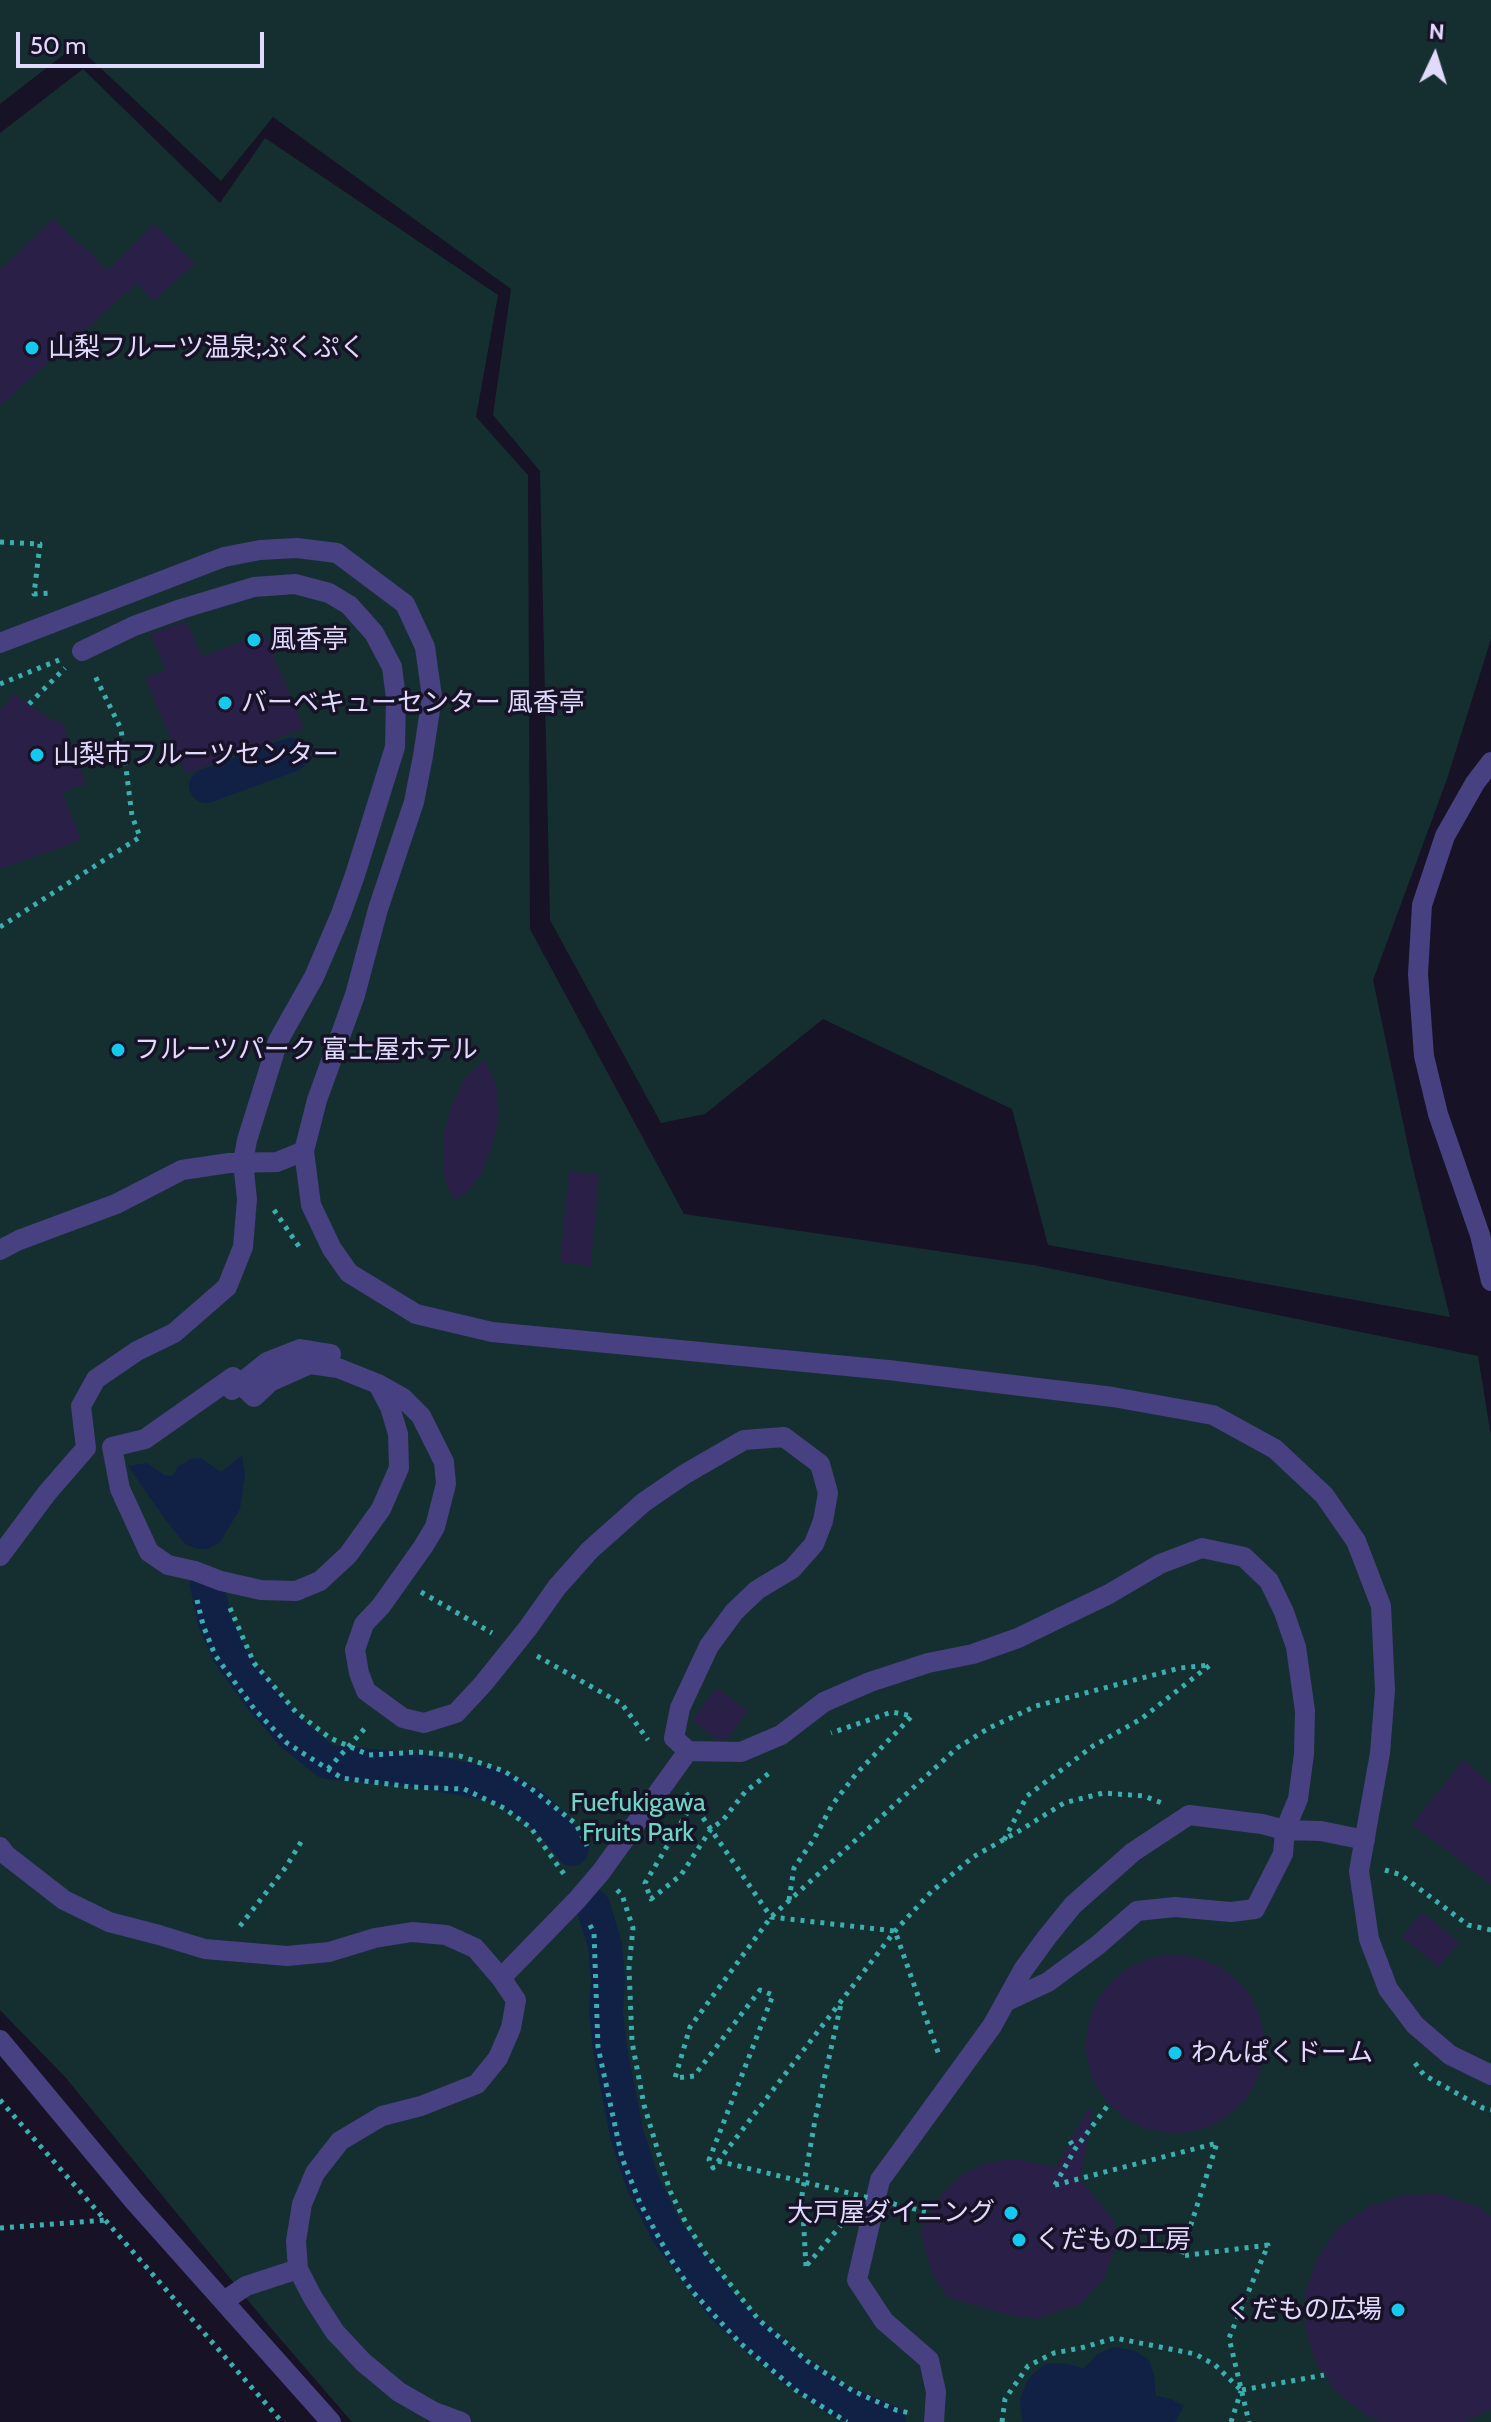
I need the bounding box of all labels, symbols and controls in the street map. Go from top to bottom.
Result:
scale bar [20,16,268,66]
north arrow [1395,16,1475,96]
text: N [1428,18,1445,46]
text: 50 m [30,31,86,60]
place label: 山梨フルーツ温泉;ぷくぷく [48,332,366,364]
marker: 山梨フルーツ温泉;ぷくぷく [23,339,41,357]
place label: 風香亭 [270,624,348,656]
marker: 風香亭 [245,631,263,649]
place label: バーベキューセンター 風香亭 [241,687,585,719]
marker: バーベキューセンター 風香亭 [216,694,234,712]
place label: 山梨市フルーツセンター [53,739,339,771]
marker: 山梨市フルーツセンター [28,746,46,764]
place label: フルーツパーク 富士屋ホテル [134,1034,478,1066]
marker: フルーツパーク 富士屋ホテル [109,1041,127,1059]
park label: Fuefukigawa Fruits Park [570,1787,706,1848]
place label: わんぱくドーム [1191,2037,1373,2069]
marker: わんぱくドーム [1166,2044,1184,2062]
place label: 大戸屋ダイニング [787,2197,995,2229]
marker: 大戸屋ダイニング [1002,2204,1020,2222]
place label: くだもの工房 [1035,2224,1191,2256]
marker: くだもの工房 [1010,2231,1028,2249]
place label: くだもの広場 [1226,2294,1382,2326]
marker: くだもの広場 [1389,2301,1407,2319]

